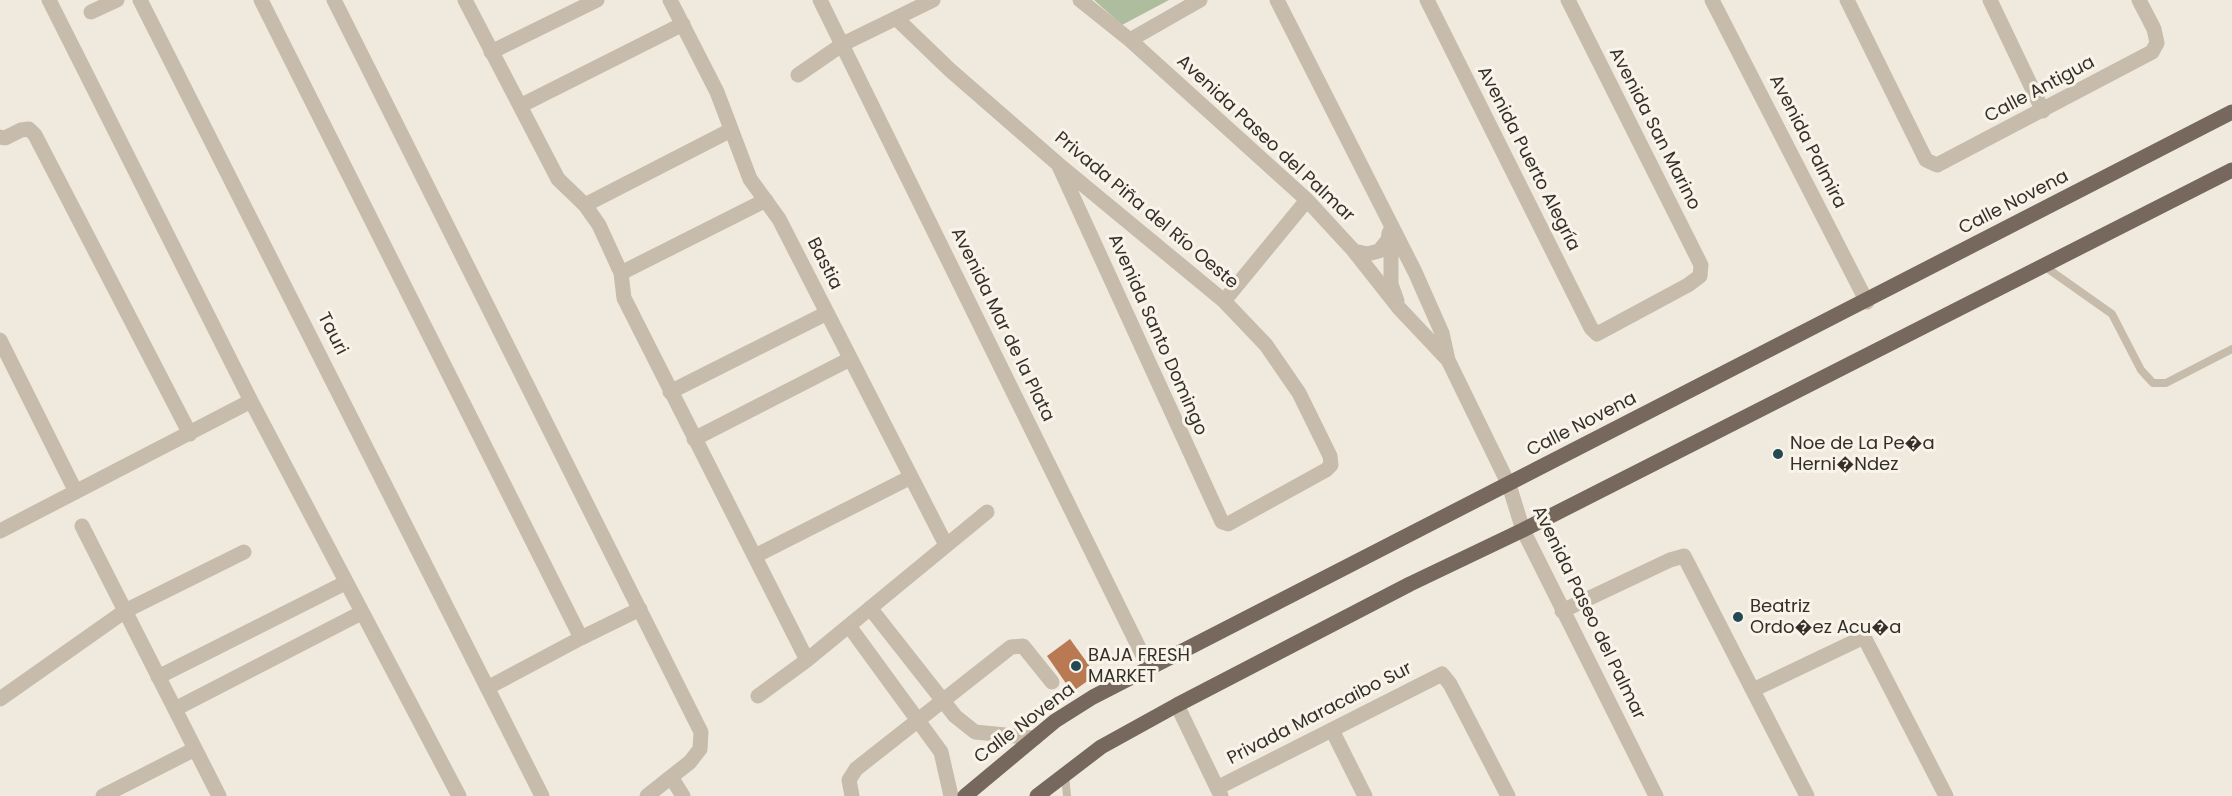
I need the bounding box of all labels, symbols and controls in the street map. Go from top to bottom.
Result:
street label: Avenida San Marino [1604,44,1704,214]
street label: Avenida Paseo del Palmar [1172,51,1358,227]
street label: Calle Antigua [1981,52,2099,128]
street label: Avenida Puerto Alegría [1472,63,1584,255]
street label: Avenida Palmira [1764,71,1850,213]
street label: Privada Piña del Río Oeste [1050,128,1242,294]
street label: Calle Novena [1956,166,2072,240]
street label: Avenida Mar de la Plata [946,225,1058,425]
street label: Avenida Santo Domingo [1103,231,1211,439]
street label: Bastia [802,234,846,294]
street label: Tauri [312,309,352,359]
street label: Calle Novena [1524,388,1640,462]
place label: Noe de La Pe�a Herni�Ndez [1790,433,1935,476]
marker: Noe de La Pe�a Herni�Ndez [1771,447,1785,461]
street label: Avenida Paseo del Palmar [1527,503,1649,723]
place label: Beatriz Ordo�ez Acu�a [1750,596,1901,638]
marker: Beatriz Ordo�ez Acu�a [1731,610,1745,624]
place label: BAJA FRESH MARKET [1088,645,1190,688]
street label: Privada Maracaibo Sur [1224,658,1416,770]
marker: BAJA FRESH MARKET [1069,659,1083,673]
street label: Calle Novena [971,679,1079,769]

